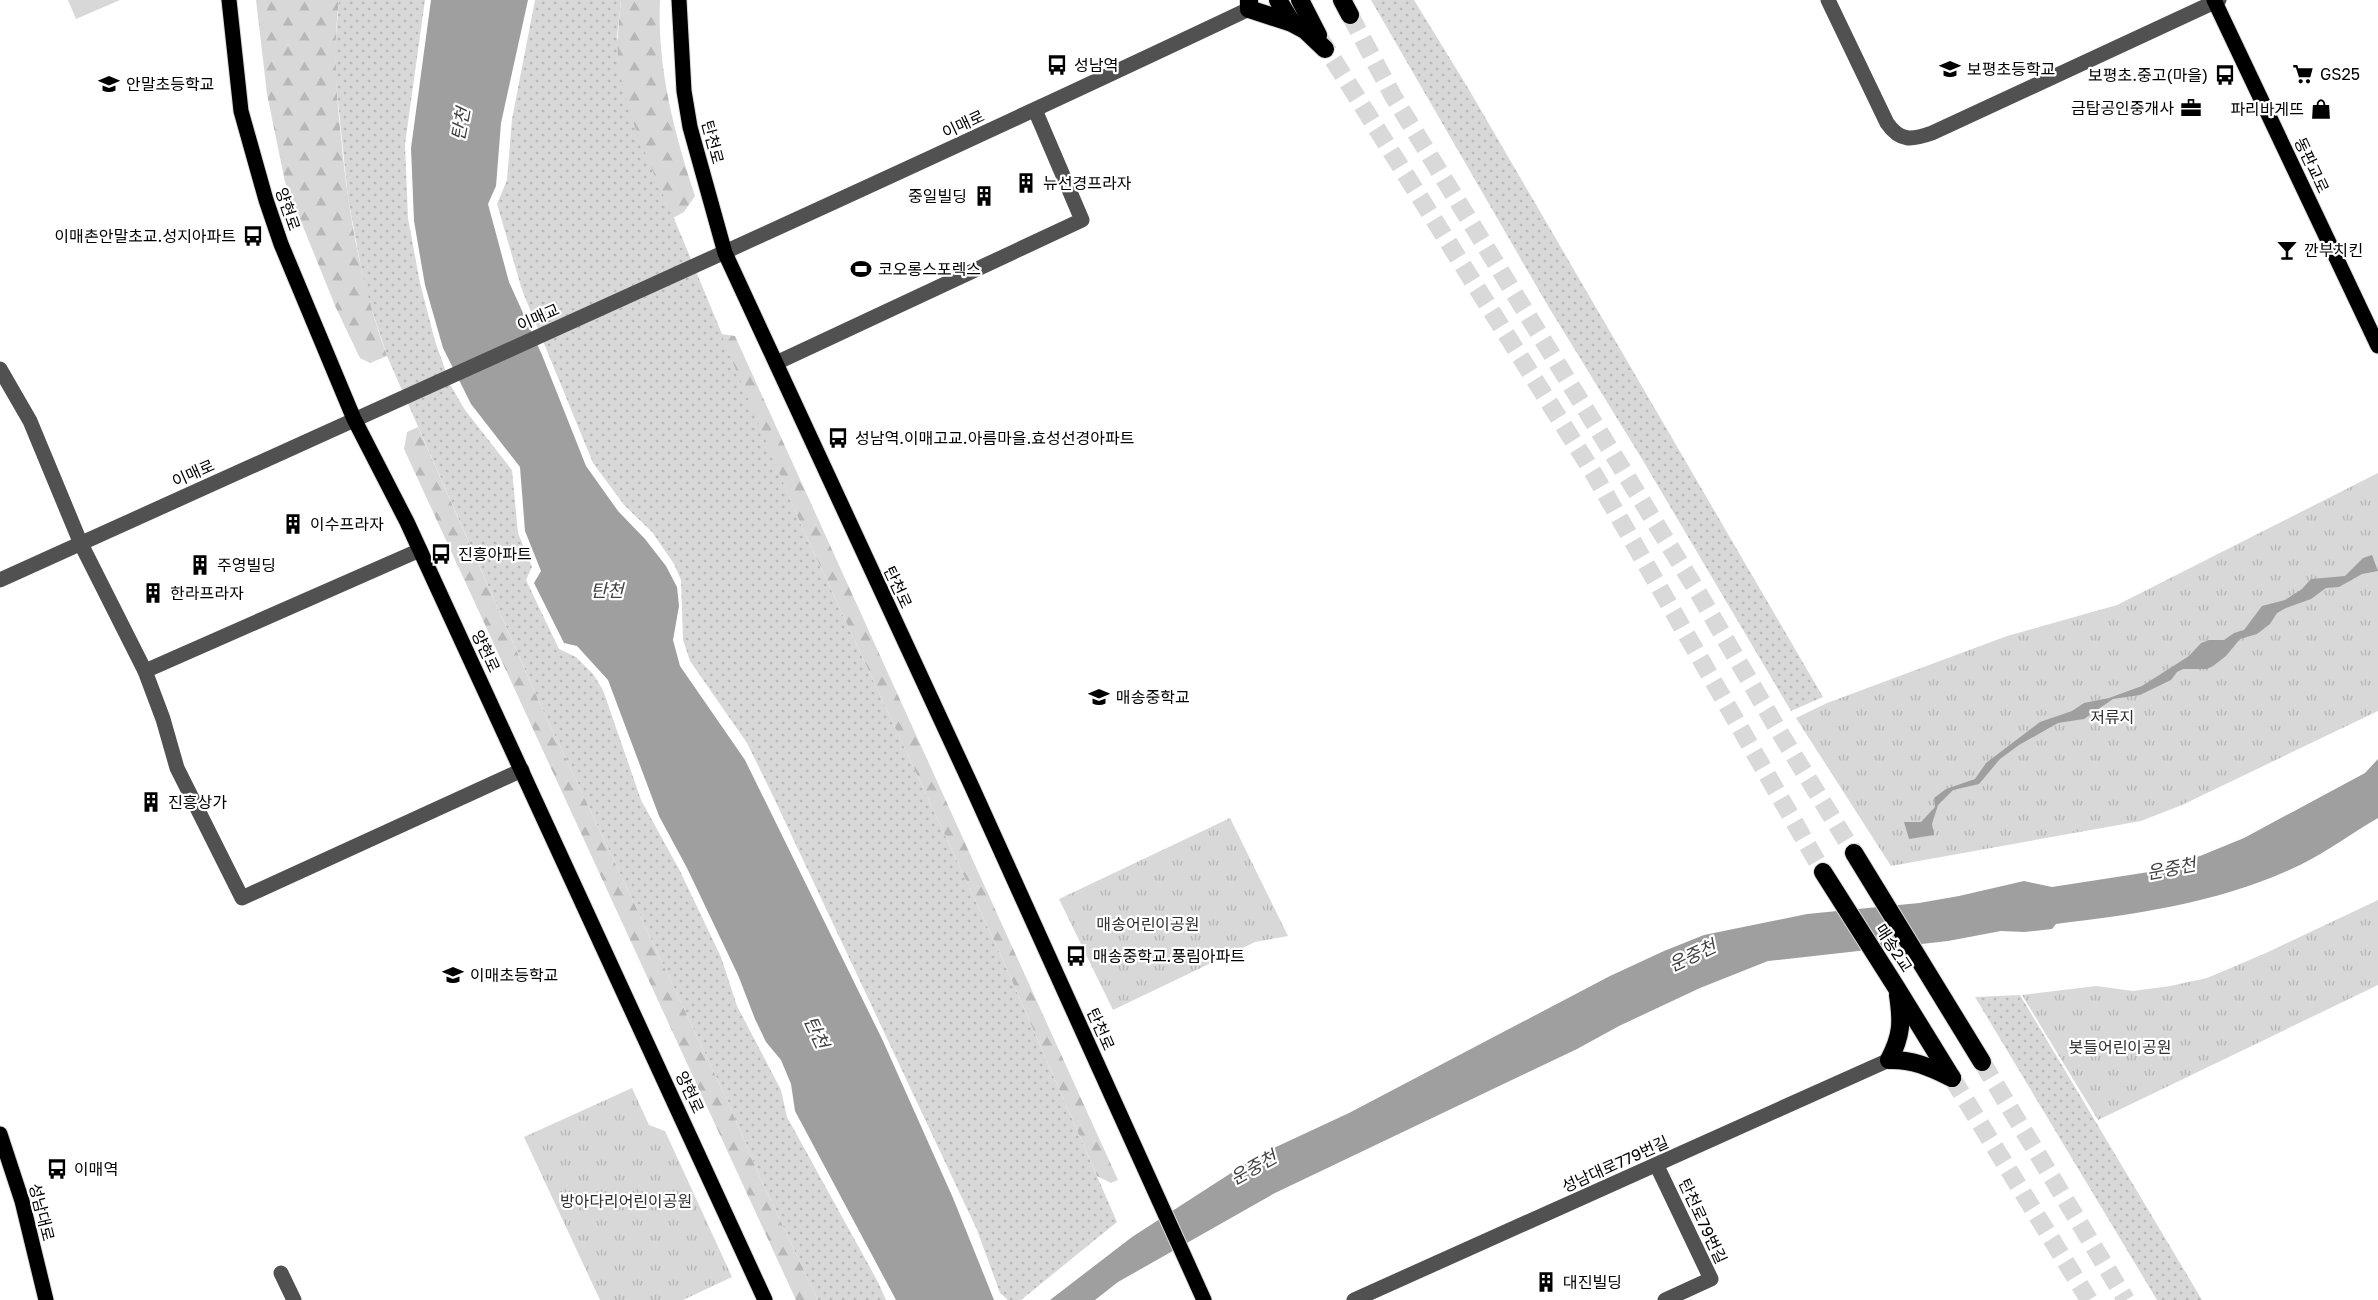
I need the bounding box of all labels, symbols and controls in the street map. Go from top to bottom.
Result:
bus stop icon: 성남역 [1045,53,1069,77]
place label: 성남역 [1074,55,1118,75]
school or university icon: 보평초등학교 [1938,57,1962,81]
place label: 보평초등학교 [1967,59,2055,79]
supermarket icon: GS25 [2291,62,2315,86]
bus stop icon: 보평초.중고(마을) [2213,63,2237,87]
place label: GS25 [2320,64,2360,84]
place label: 보평초.중고(마을) [2088,65,2208,85]
school or university icon: 안말초등학교 [97,72,121,96]
place label: 안말초등학교 [126,74,214,94]
office icon: 금탑공인중개사 [2179,96,2203,120]
shop icon: 파리바게뜨 [2309,97,2333,121]
place label: 금탑공인중개사 [2071,98,2174,118]
place label: 파리바게뜨 [2230,99,2304,119]
water label: 탄천 [446,103,474,142]
street label: 이매로 [939,105,987,142]
street label: 탄천로 [698,118,728,166]
street label: 동판교로 [2290,134,2334,196]
building icon: 뉴선경프라자 [1014,171,1038,195]
place label: 뉴선경프라자 [1043,173,1132,193]
building icon: 중일빌딩 [972,184,996,208]
street label: 양현로 [271,185,305,233]
place label: 중일빌딩 [908,186,967,206]
bus stop icon: 이매촌안말초교.성지아파트 [241,224,265,248]
place label: 이매촌안말초교.성지아파트 [55,226,236,246]
bar icon: 깐부치킨 [2275,238,2299,262]
place label: 깐부치킨 [2304,240,2363,260]
sports icon: 코오롱스포렉스 [849,257,873,281]
place label: 코오롱스포렉스 [878,259,981,279]
street label: 이매교 [514,299,562,335]
bus stop icon: 성남역.이매고교.아름마을.효성선경아파트 [826,426,850,450]
place label: 성남역.이매고교.아름마을.효성선경아파트 [855,428,1134,448]
street label: 이매로 [169,455,217,491]
building icon: 이수프라자 [281,512,305,536]
place label: 이수프라자 [310,514,384,534]
bus stop icon: 진흥아파트 [429,542,453,566]
place label: 진흥아파트 [458,544,532,564]
building icon: 주영빌딩 [188,553,212,577]
place label: 주영빌딩 [217,555,276,575]
street label: 탄천로 [880,563,917,611]
water label: 탄천 [590,579,626,601]
building icon: 한라프라자 [141,581,165,605]
place label: 한라프라자 [170,583,244,603]
street label: 양현로 [468,627,505,675]
school or university icon: 매송중학교 [1087,685,1111,709]
place label: 매송중학교 [1116,687,1190,707]
park label: 저류지 [2090,707,2134,727]
building icon: 진흥상가 [139,790,163,814]
place label: 진흥상가 [168,792,227,812]
water label: 운중천 [2145,852,2200,884]
park label: 매송어린이공원 [1096,914,1200,934]
street label: 매송2교 [1871,920,1917,976]
water label: 운중천 [1665,934,1721,975]
bus stop icon: 매송중학교.풍림아파트 [1064,944,1088,968]
place label: 매송중학교.풍림아파트 [1093,946,1245,966]
school or university icon: 이매초등학교 [441,963,465,987]
place label: 이매초등학교 [470,965,558,985]
street label: 탄천로 [1083,1005,1119,1053]
water label: 탄천 [800,1012,835,1054]
park label: 봇들어린이공원 [2068,1037,2172,1057]
street label: 양현로 [672,1068,709,1116]
street label: 성남대로779번길 [1558,1131,1672,1197]
water label: 운중천 [1226,1144,1282,1189]
bus stop icon: 이매역 [45,1157,69,1181]
place label: 이매역 [74,1159,118,1179]
street label: 탄천로79번길 [1675,1175,1731,1267]
street label: 성남대로 [25,1181,59,1243]
park label: 방아다리어린이공원 [560,1191,692,1211]
building icon: 대진빌딩 [1534,1270,1558,1294]
place label: 대진빌딩 [1563,1272,1622,1292]

